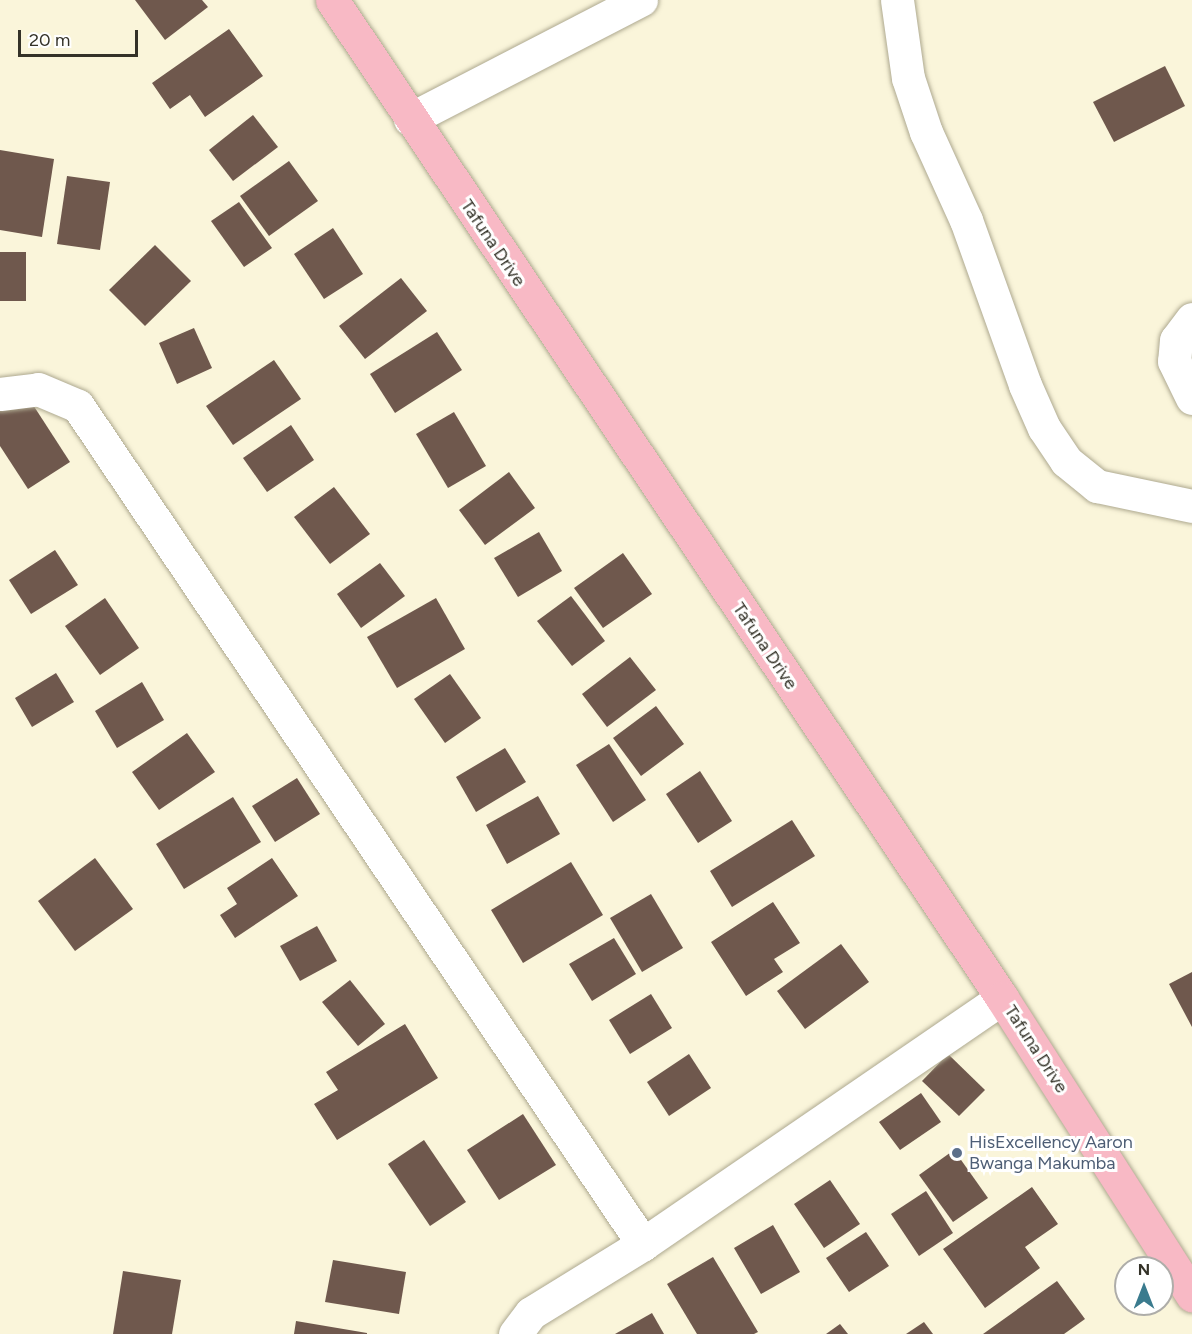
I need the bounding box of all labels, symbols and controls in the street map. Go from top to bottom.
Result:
scale bar [21,18,141,56]
text: 20 m [29,29,70,51]
street label: Tafuna Drive [456,196,530,290]
street label: Tafuna Drive [728,599,802,693]
street label: Tafuna Drive [1000,1001,1072,1097]
place label: HisExcellency Aaron Bwanga Makumba [969,1132,1133,1174]
marker: HisExcellency Aaron Bwanga Makumba [950,1146,964,1160]
north arrow [1114,1256,1174,1316]
text: N [1138,1260,1150,1279]

